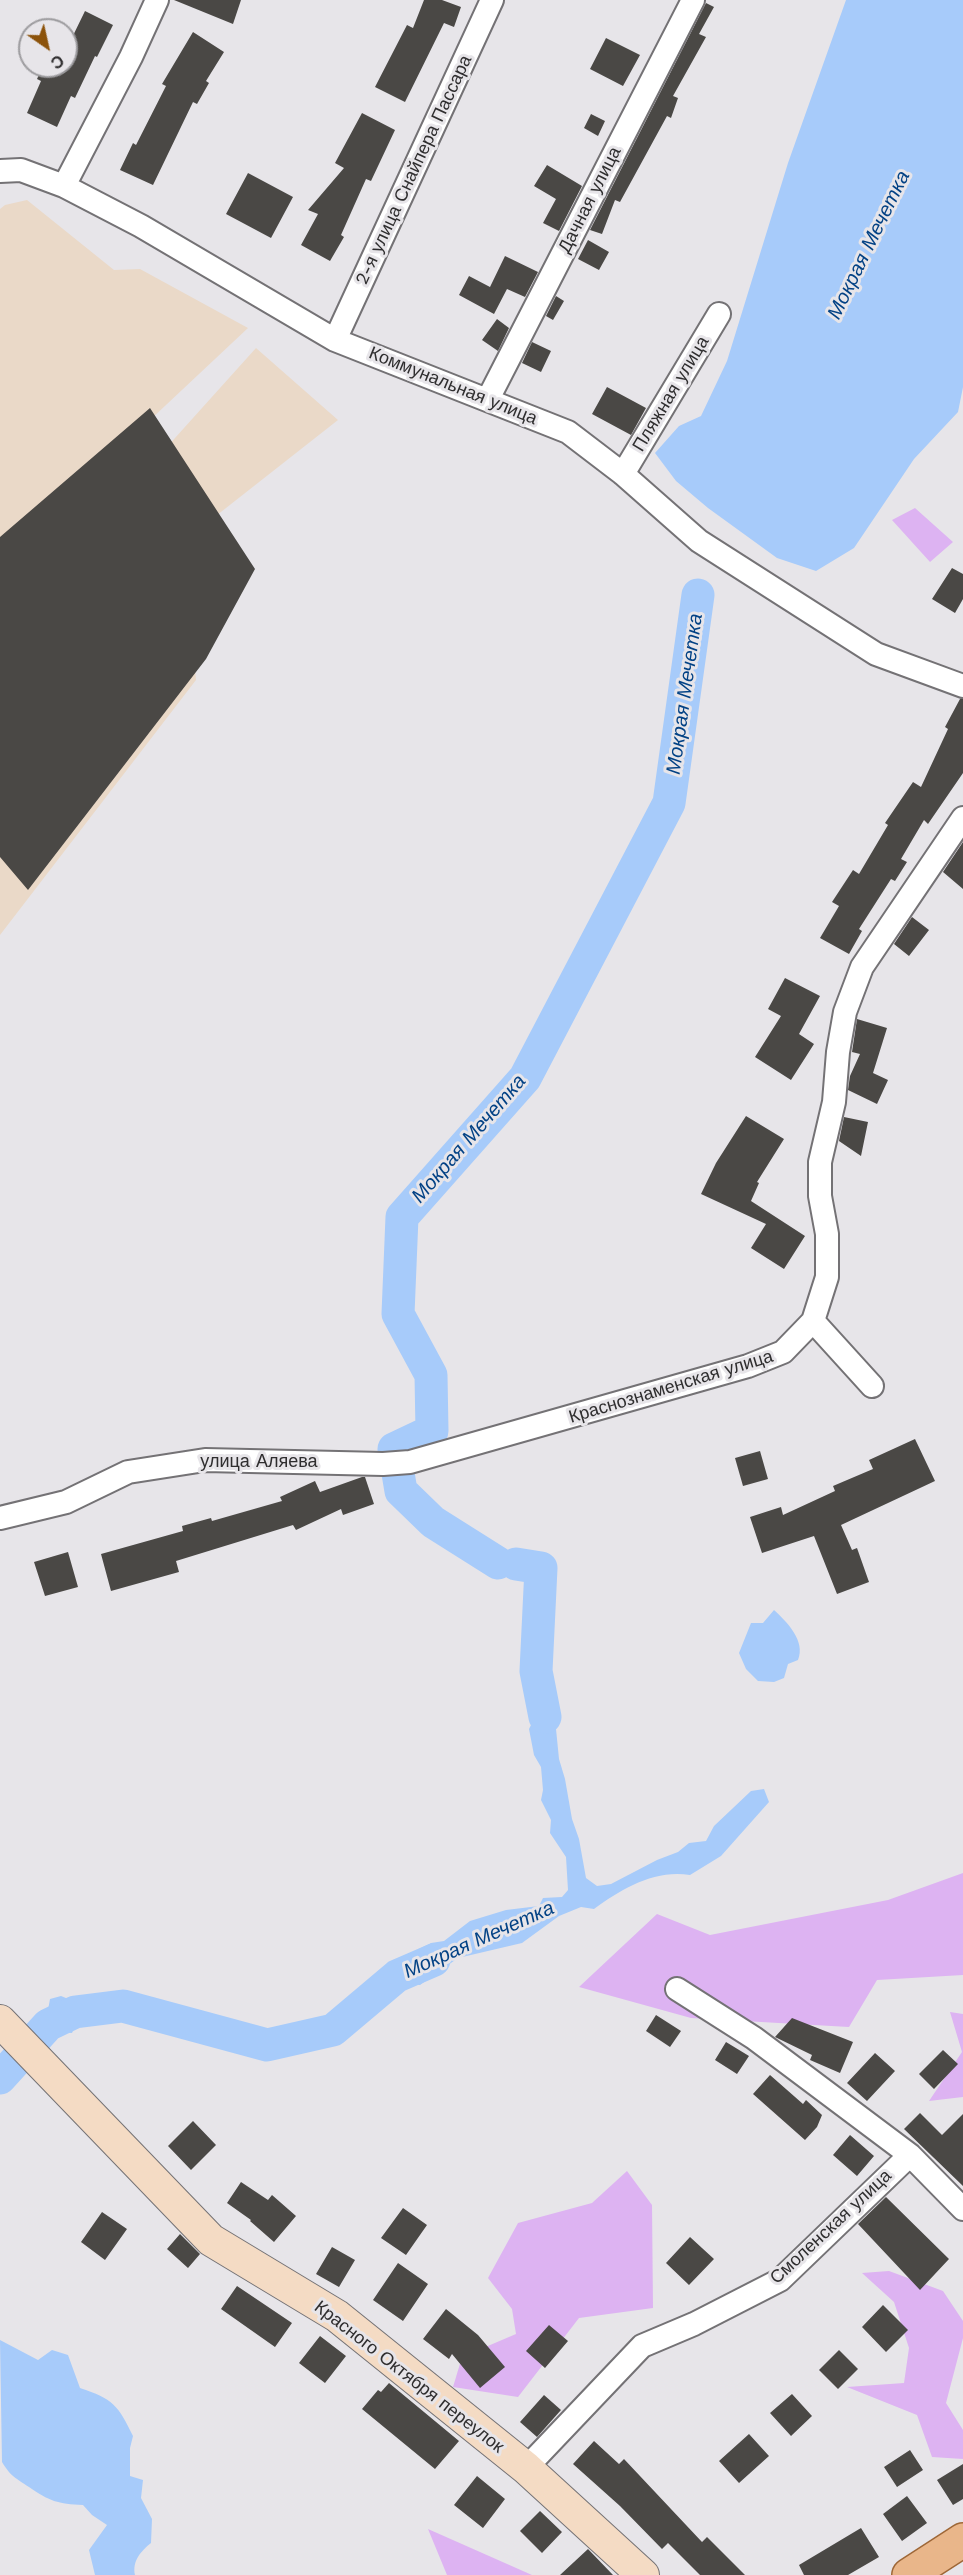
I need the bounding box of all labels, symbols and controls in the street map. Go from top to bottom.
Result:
north arrow [18,18,78,78]
text: С [47,51,67,73]
street label: 2-я улица Снайпера Пассара [351,52,477,288]
street label: Дачная улица [554,143,626,257]
water label: Мокрая Мечетка [823,167,915,323]
street label: Пляжная улица [628,332,714,456]
street label: Коммунальная улица [366,342,540,430]
water label: Мокрая Мечетка [662,612,708,776]
water label: Мокрая Мечетка [407,1070,531,1208]
street label: Краснознаменская улица [566,1346,776,1428]
street label: улица Аляева [200,1451,318,1473]
water label: Мокрая Мечетка [400,1896,558,1984]
street label: Смоленская улица [766,2165,896,2289]
street label: Красного Октября переулок [310,2296,508,2458]

